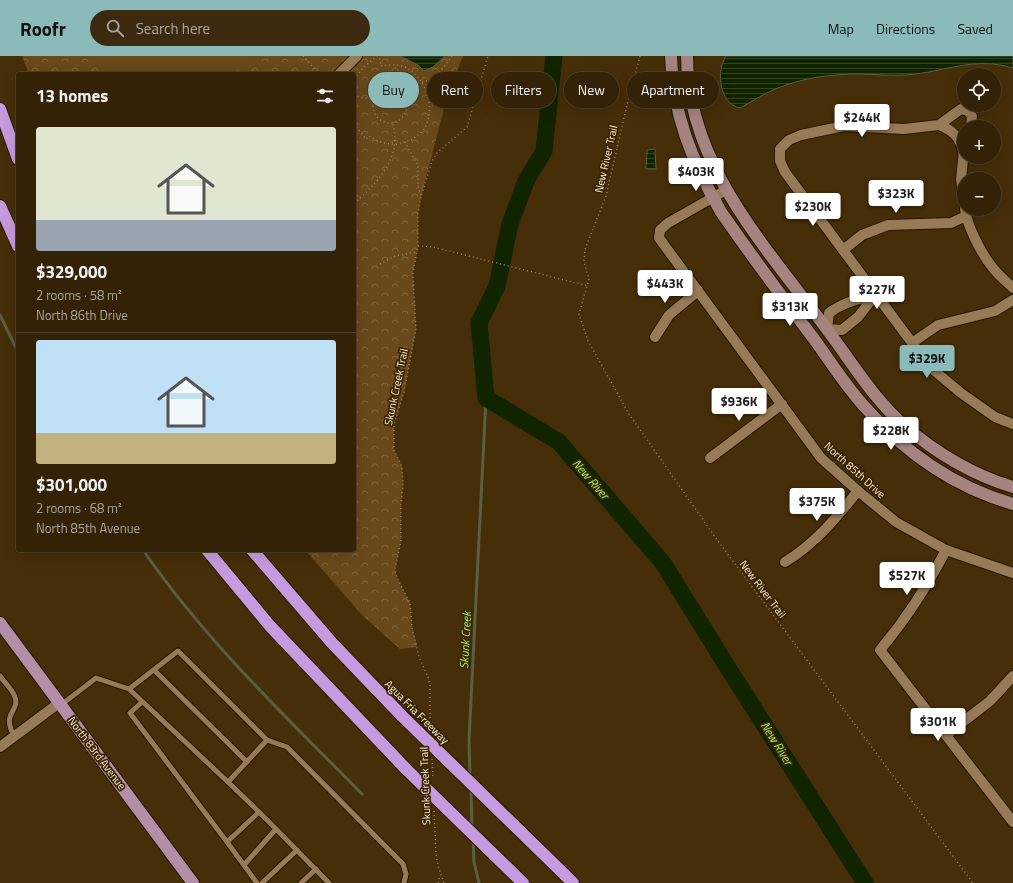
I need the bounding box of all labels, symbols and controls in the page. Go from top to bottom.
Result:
search box [90,10,370,46]
text: Roofr [20,14,66,43]
icon: search [104,17,126,39]
text: Search here [136,17,210,40]
text: Map [828,18,854,39]
text: Directions [876,18,935,39]
text: Saved [957,18,993,39]
map controls [957,68,1001,216]
button: locate [957,68,1001,112]
chip: Buy [368,72,419,108]
chip: Rent [427,72,483,108]
chip: Filters [491,72,556,108]
chip: New [564,72,619,108]
chip: Apartment [627,72,719,108]
text: 13 homes [36,83,108,109]
icon: filters [314,85,336,107]
pin: $244K [834,104,890,138]
text: $244K [844,107,880,127]
button: + [957,120,1001,164]
street label: New River Trail [590,124,622,194]
icon: home [150,153,222,225]
pin: $403K [668,158,724,192]
text: $403K [678,161,714,181]
button: − [957,172,1001,216]
pin: $323K [868,180,924,214]
text: $323K [878,183,914,203]
pin: $230K [785,193,841,227]
text: $230K [795,196,831,216]
text: $329,000 [36,259,107,285]
pin: $443K [637,270,693,304]
text: $443K [647,273,683,293]
pin: $227K [849,276,905,310]
text: $227K [859,279,895,299]
text: 2 rooms · 58 m² [36,285,122,305]
pin: $313K [762,293,818,327]
text: $313K [772,296,808,316]
text: North 86th Drive [36,305,128,325]
pin: $329K [899,345,955,379]
street label: Skunk Creek Trail [380,347,412,427]
text: $329K [909,348,945,368]
icon: home [150,366,222,438]
pin: $936K [711,388,767,422]
text: $936K [721,391,757,411]
pin: $228K [863,417,919,451]
text: $228K [873,420,909,440]
street label: North 85th Drive [821,438,890,502]
water label: New River [568,455,615,505]
text: $301,000 [36,472,107,498]
pin: $375K [789,488,845,522]
text: $375K [799,491,835,511]
text: 2 rooms · 68 m² [36,498,122,518]
text: North 85th Avenue [36,518,140,538]
street label: New River Trail [736,557,790,621]
pin: $527K [879,562,935,596]
text: $527K [889,565,925,585]
water label: Skunk Creek [454,609,476,669]
street label: Agua Fria Freeway [381,676,453,748]
pin: $301K [910,708,966,742]
text: $301K [920,711,956,731]
street label: North 83rd Avenue [64,713,130,793]
water label: New River [756,717,799,770]
street label: Skunk Creek Trail [416,747,434,825]

